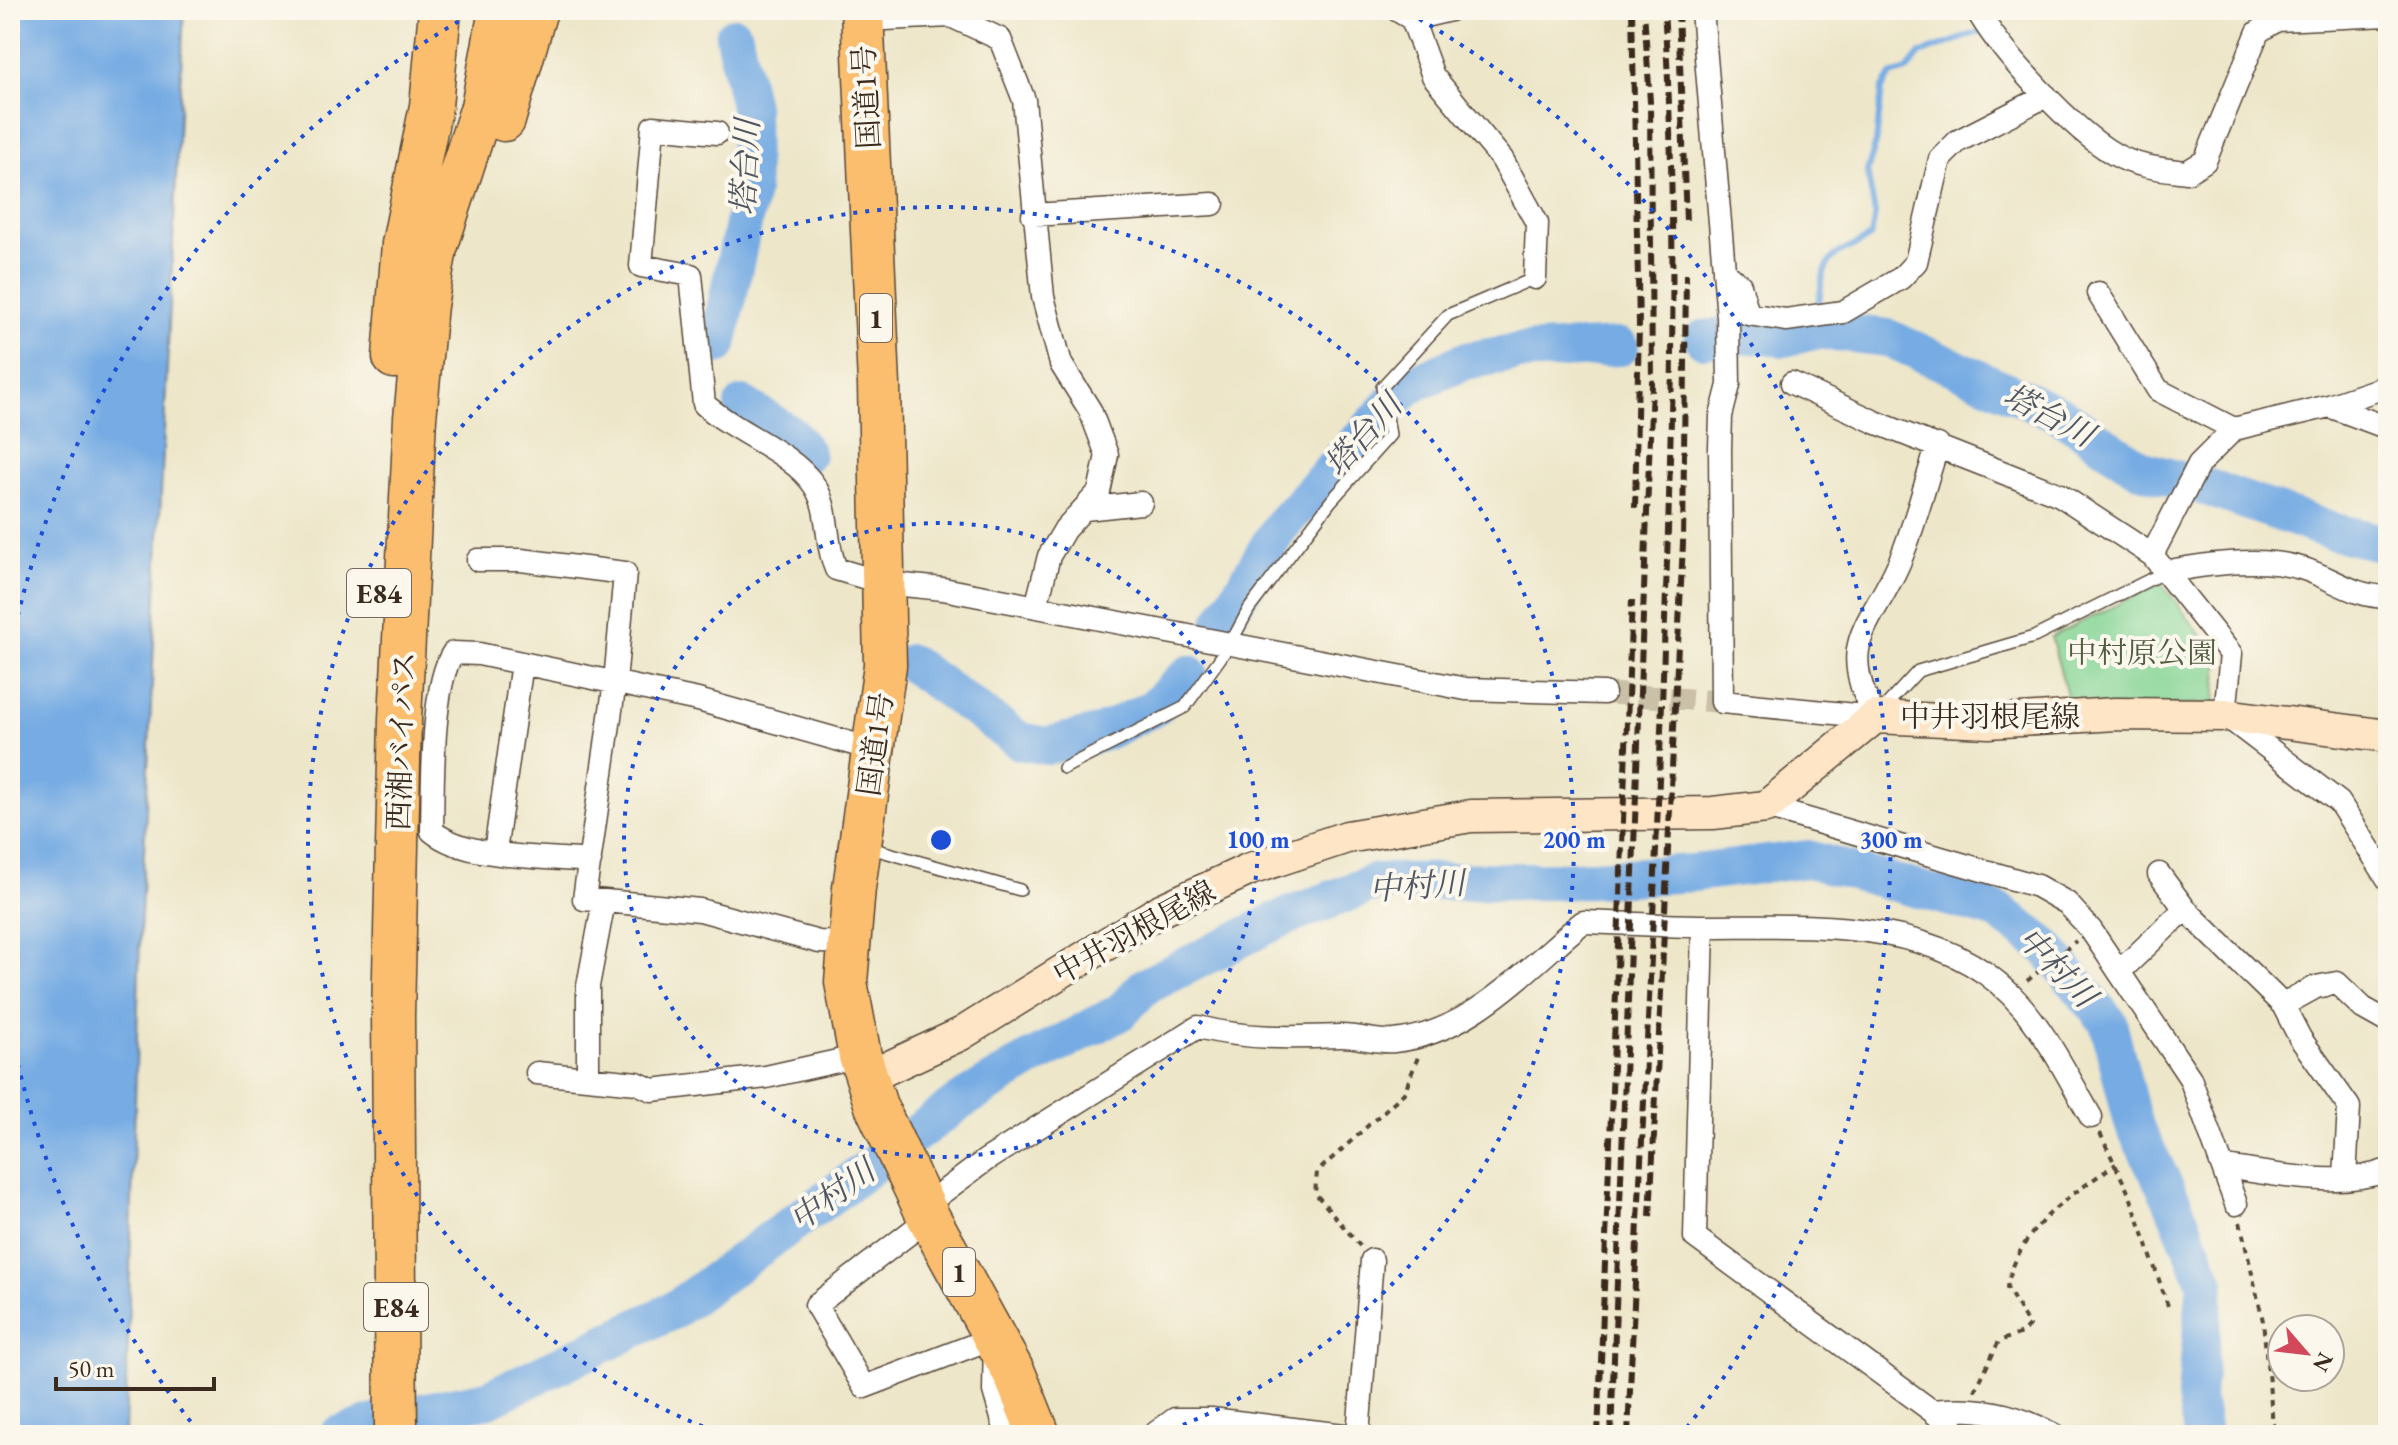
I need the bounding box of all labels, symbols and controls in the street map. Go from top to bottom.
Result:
street label: 国道1号 [844,44,888,150]
water label: 塔台川 [722,115,769,216]
road number: 1 [860,294,892,342]
water label: 塔台川 [1997,374,2104,457]
water label: 塔台川 [1315,383,1413,485]
road number: E84 [347,569,411,617]
park label: 中村原公園 [2067,633,2217,672]
street label: 西湘バイパス [378,651,424,831]
street label: 国道1号 [848,690,902,798]
street label: 中井羽根尾線 [1900,697,2080,736]
text: 100 m [1226,824,1290,855]
text: 200 m [1542,824,1606,855]
text: 300 m [1859,824,1923,855]
centre of rings [927,826,955,854]
water label: 中村川 [1368,861,1469,910]
street label: 中井羽根尾線 [1046,871,1222,993]
water label: 中村川 [2009,918,2108,1018]
water label: 中村川 [781,1148,886,1240]
road number: 1 [943,1248,975,1296]
road number: E84 [364,1283,428,1331]
north arrow [2266,1313,2346,1393]
scale bar [56,1341,214,1391]
text: N [2306,1347,2340,1377]
text: 50 m [68,1353,115,1384]

